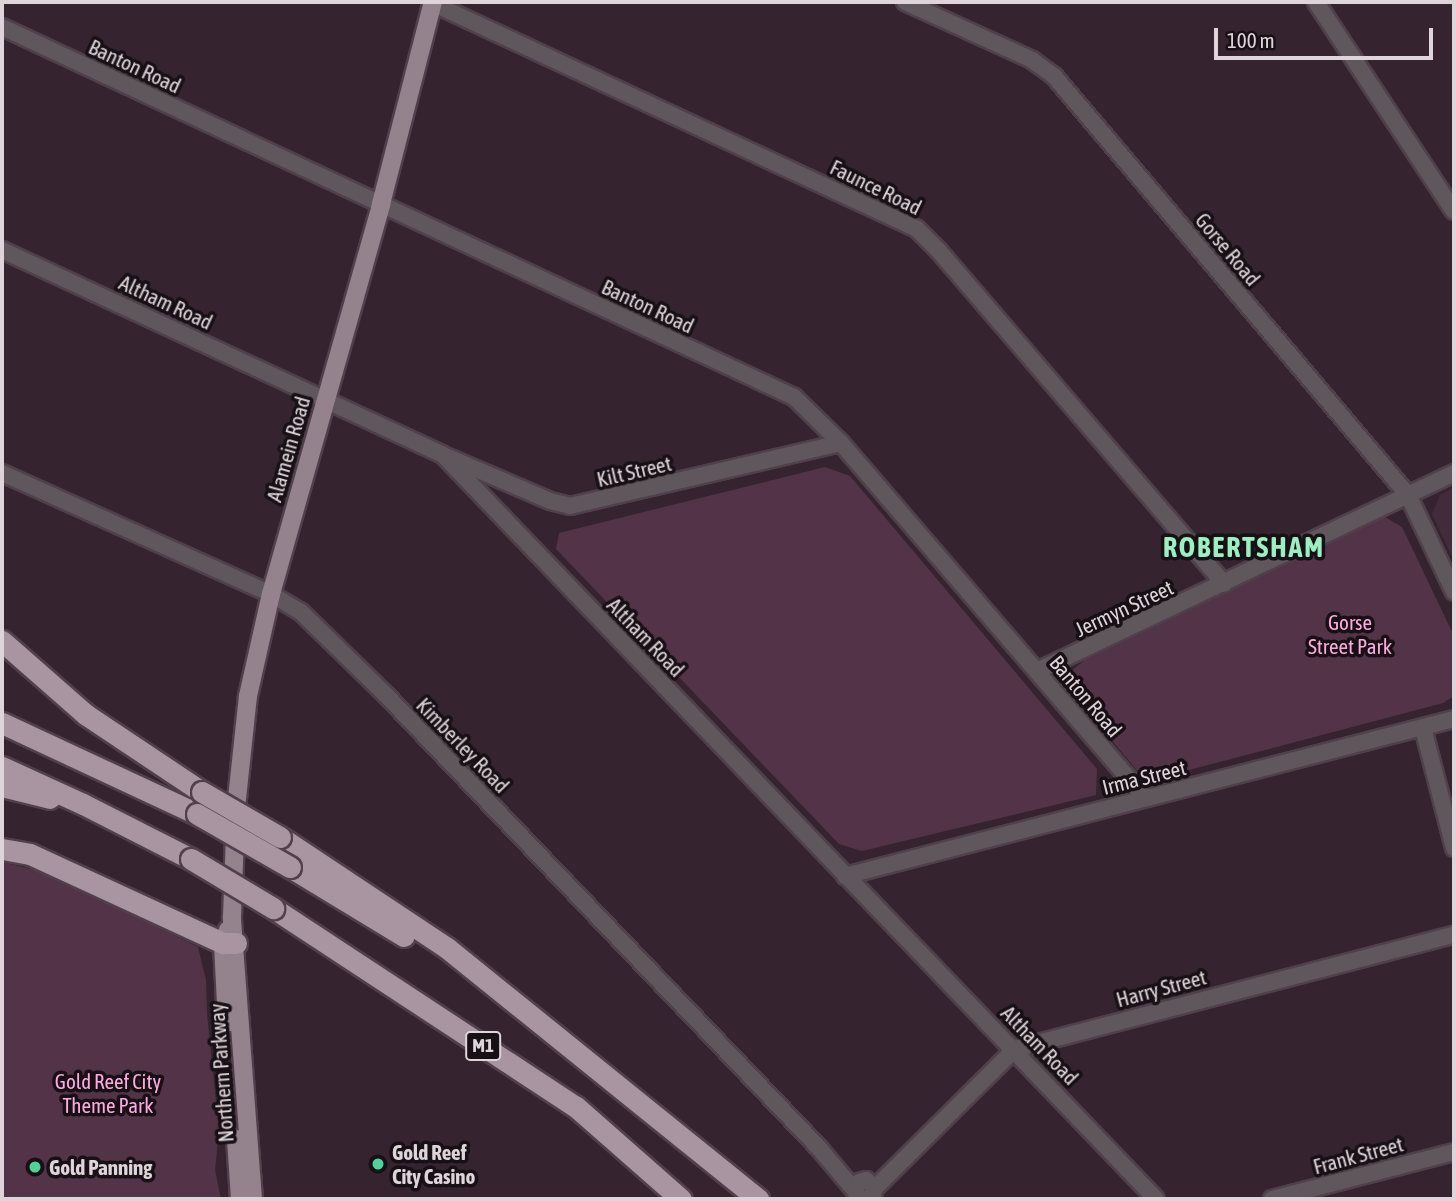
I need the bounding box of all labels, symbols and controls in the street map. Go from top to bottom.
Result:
scale bar [1218,14,1437,58]
text: 100 m [1227,28,1275,52]
street label: Banton Road [85,34,185,98]
street label: Faunce Road [826,154,926,220]
street label: Gorse Road [1190,208,1266,290]
street label: Altham Road [115,269,217,335]
street label: Banton Road [598,274,698,338]
street label: Alamein Road [261,393,315,505]
street label: Kilt Street [594,450,674,492]
district label: ROBERTSHAM [1164,530,1324,564]
street label: Jermyn Street [1071,574,1177,642]
street label: Altham Road [602,592,690,682]
park label: Gorse Street Park [1308,609,1392,659]
street label: Banton Road [1045,650,1127,742]
street label: Kimberley Road [411,692,515,798]
street label: Irma Street [1100,754,1188,800]
street label: Harry Street [1113,964,1209,1012]
street label: Altham Road [996,1000,1084,1090]
street label: Northern Parkway [204,1003,238,1143]
road number: M1 [464,1030,502,1062]
park label: Gold Reef City Theme Park [55,1068,161,1118]
street label: Frank Street [1310,1131,1406,1179]
place label: Gold Reef City Casino [392,1139,475,1189]
place label: Gold Panning [49,1154,152,1180]
marker: Gold Reef City Casino [370,1156,386,1172]
marker: Gold Panning [27,1159,43,1175]

